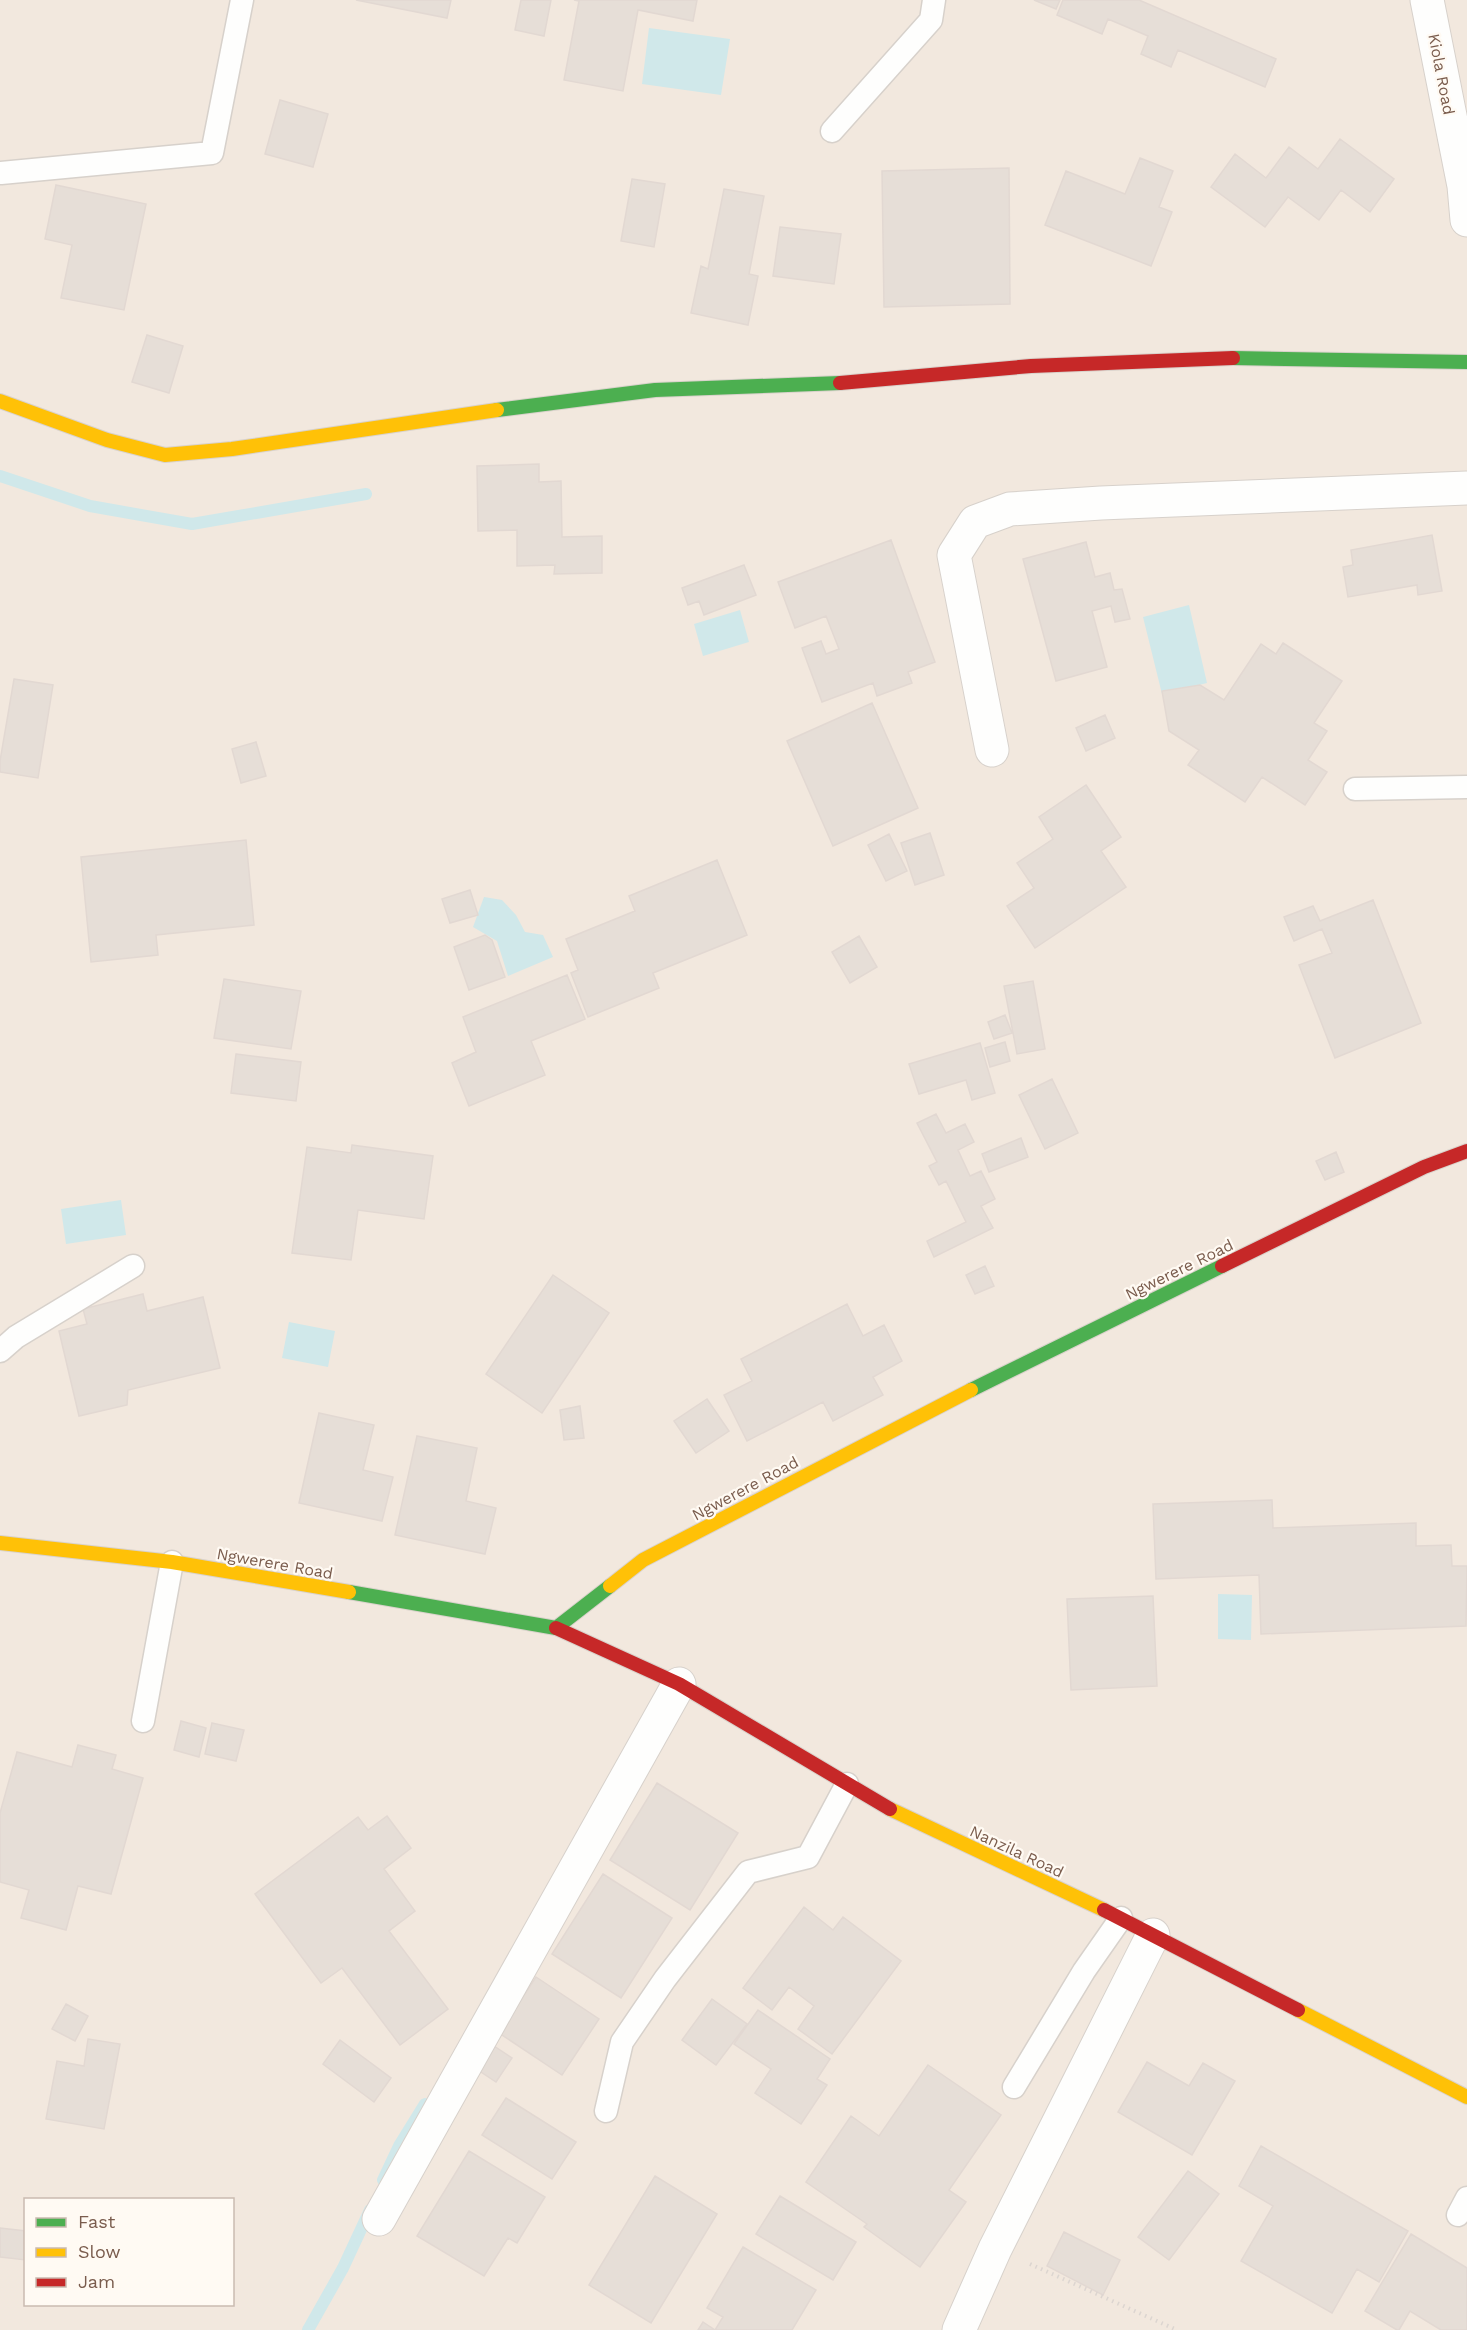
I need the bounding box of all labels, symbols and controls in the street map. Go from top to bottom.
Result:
street label: Kiola Road [1424,32,1459,116]
street label: Ngwerere Road [1122,1235,1236,1304]
street label: Ngwerere Road [689,1452,802,1524]
street label: Ngwerere Road [215,1544,335,1583]
street label: Nanzila Road [967,1821,1067,1882]
legend [24,2198,234,2306]
text: Fast [78,2211,116,2232]
text: Slow [78,2241,121,2262]
text: Jam [78,2271,115,2292]

